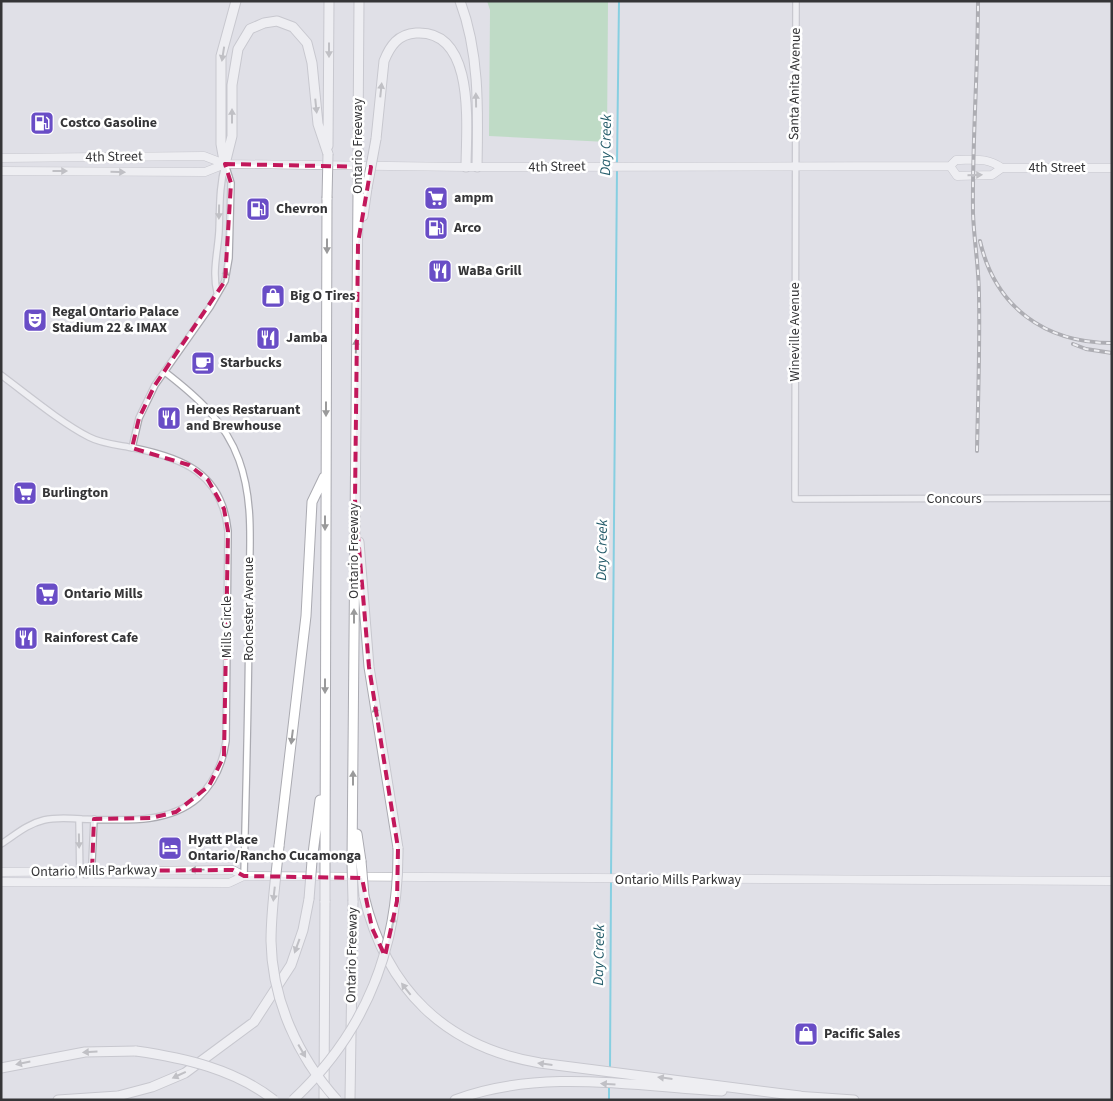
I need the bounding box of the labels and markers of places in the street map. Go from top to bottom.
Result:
fuel station icon: Costco Gasoline [29,110,55,136]
place label: Costco Gasoline [60,113,157,133]
supermarket icon: ampm [423,185,449,211]
place label: ampm [454,188,493,208]
fuel station icon: Chevron [245,196,271,222]
place label: Chevron [276,199,328,219]
fuel station icon: Arco [423,215,449,241]
place label: Arco [453,218,482,238]
restaurant icon: WaBa Grill [427,258,453,284]
place label: WaBa Grill [458,261,522,281]
shop icon: Big O Tires [260,283,286,309]
place label: Big O Tires [290,286,356,306]
place label: Regal Ontario Palace Stadium 22 & IMAX [52,302,179,338]
theatre icon: Regal Ontario Palace Stadium 22 & IMAX [22,307,48,333]
restaurant icon: Jamba [255,325,281,351]
place label: Jamba [286,328,328,348]
cafe icon: Starbucks [190,350,216,376]
place label: Starbucks [220,353,282,373]
place label: Heroes Restaruant and Brewhouse [186,400,301,436]
restaurant icon: Heroes Restaruant and Brewhouse [156,405,182,431]
supermarket icon: Burlington [12,480,38,506]
place label: Burlington [42,483,108,503]
supermarket icon: Ontario Mills [34,581,60,607]
place label: Ontario Mills [64,584,143,604]
restaurant icon: Rainforest Cafe [13,625,39,651]
place label: Rainforest Cafe [44,628,138,648]
place label: Hyatt Place Ontario/Rancho Cucamonga [188,830,361,866]
hotel icon: Hyatt Place Ontario/Rancho Cucamonga [157,835,183,861]
shop icon: Pacific Sales [793,1021,819,1047]
place label: Pacific Sales [824,1024,900,1044]

